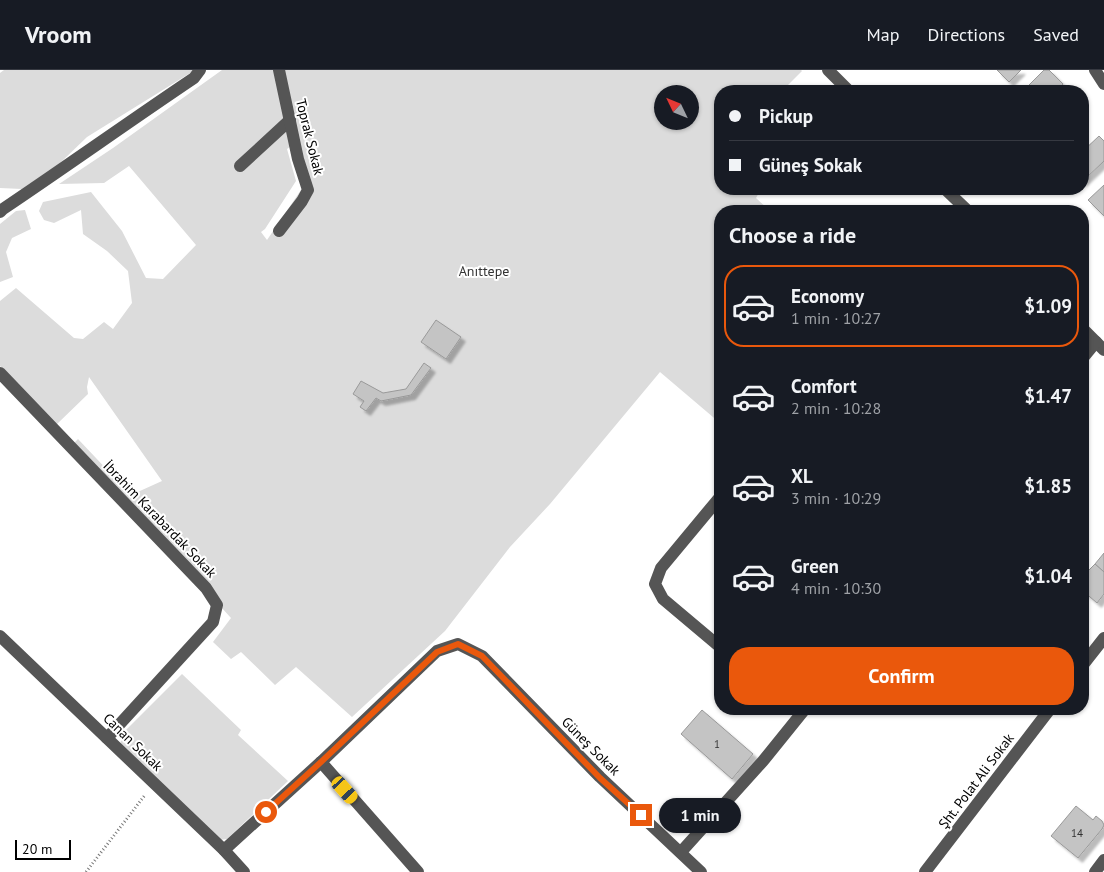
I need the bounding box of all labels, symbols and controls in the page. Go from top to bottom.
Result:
text: Vroom [25,19,92,50]
text: Map [867,23,899,46]
text: Directions [927,23,1005,46]
text: Saved [1033,23,1079,46]
north arrow [654,85,699,130]
map controls [654,85,699,130]
street label: Toprak Sokak [292,97,328,177]
text: Pickup [759,104,813,128]
text: Güneş Sokak [759,153,862,177]
text: Choose a ride [729,221,856,249]
park label: Anıttepe [459,262,509,280]
icon: car [731,284,776,329]
text: Economy [791,284,864,308]
text: $1.09 [1024,294,1072,318]
text: 1 min · 10:27 [791,308,881,328]
icon: car [731,374,776,419]
text: Comfort [791,374,857,398]
text: $1.47 [1024,384,1072,408]
text: 2 min · 10:28 [791,398,881,418]
street label: İbrahim Karabardak Sokak [99,457,221,581]
icon: car [731,464,776,509]
text: XL [791,464,813,488]
text: $1.85 [1024,474,1072,498]
text: 3 min · 10:29 [791,488,881,508]
icon: car [731,554,776,599]
text: Green [791,554,839,578]
text: $1.04 [1024,564,1072,588]
text: 4 min · 10:30 [791,578,881,598]
button: Confirm [729,647,1074,705]
street label: Canan Sokak [99,709,167,775]
street label: Güneş Sokak [558,713,624,779]
street label: Şht. Polat Ali Sokak [934,730,1018,832]
house number: 1 [714,737,720,751]
car [329,774,360,806]
callout: 1 min [658,798,741,832]
route start [255,801,277,823]
route end [630,804,652,826]
text: 1 min [680,805,720,825]
house number: 14 [1071,826,1083,840]
scale bar [15,837,71,860]
text: 20 m [22,840,52,858]

